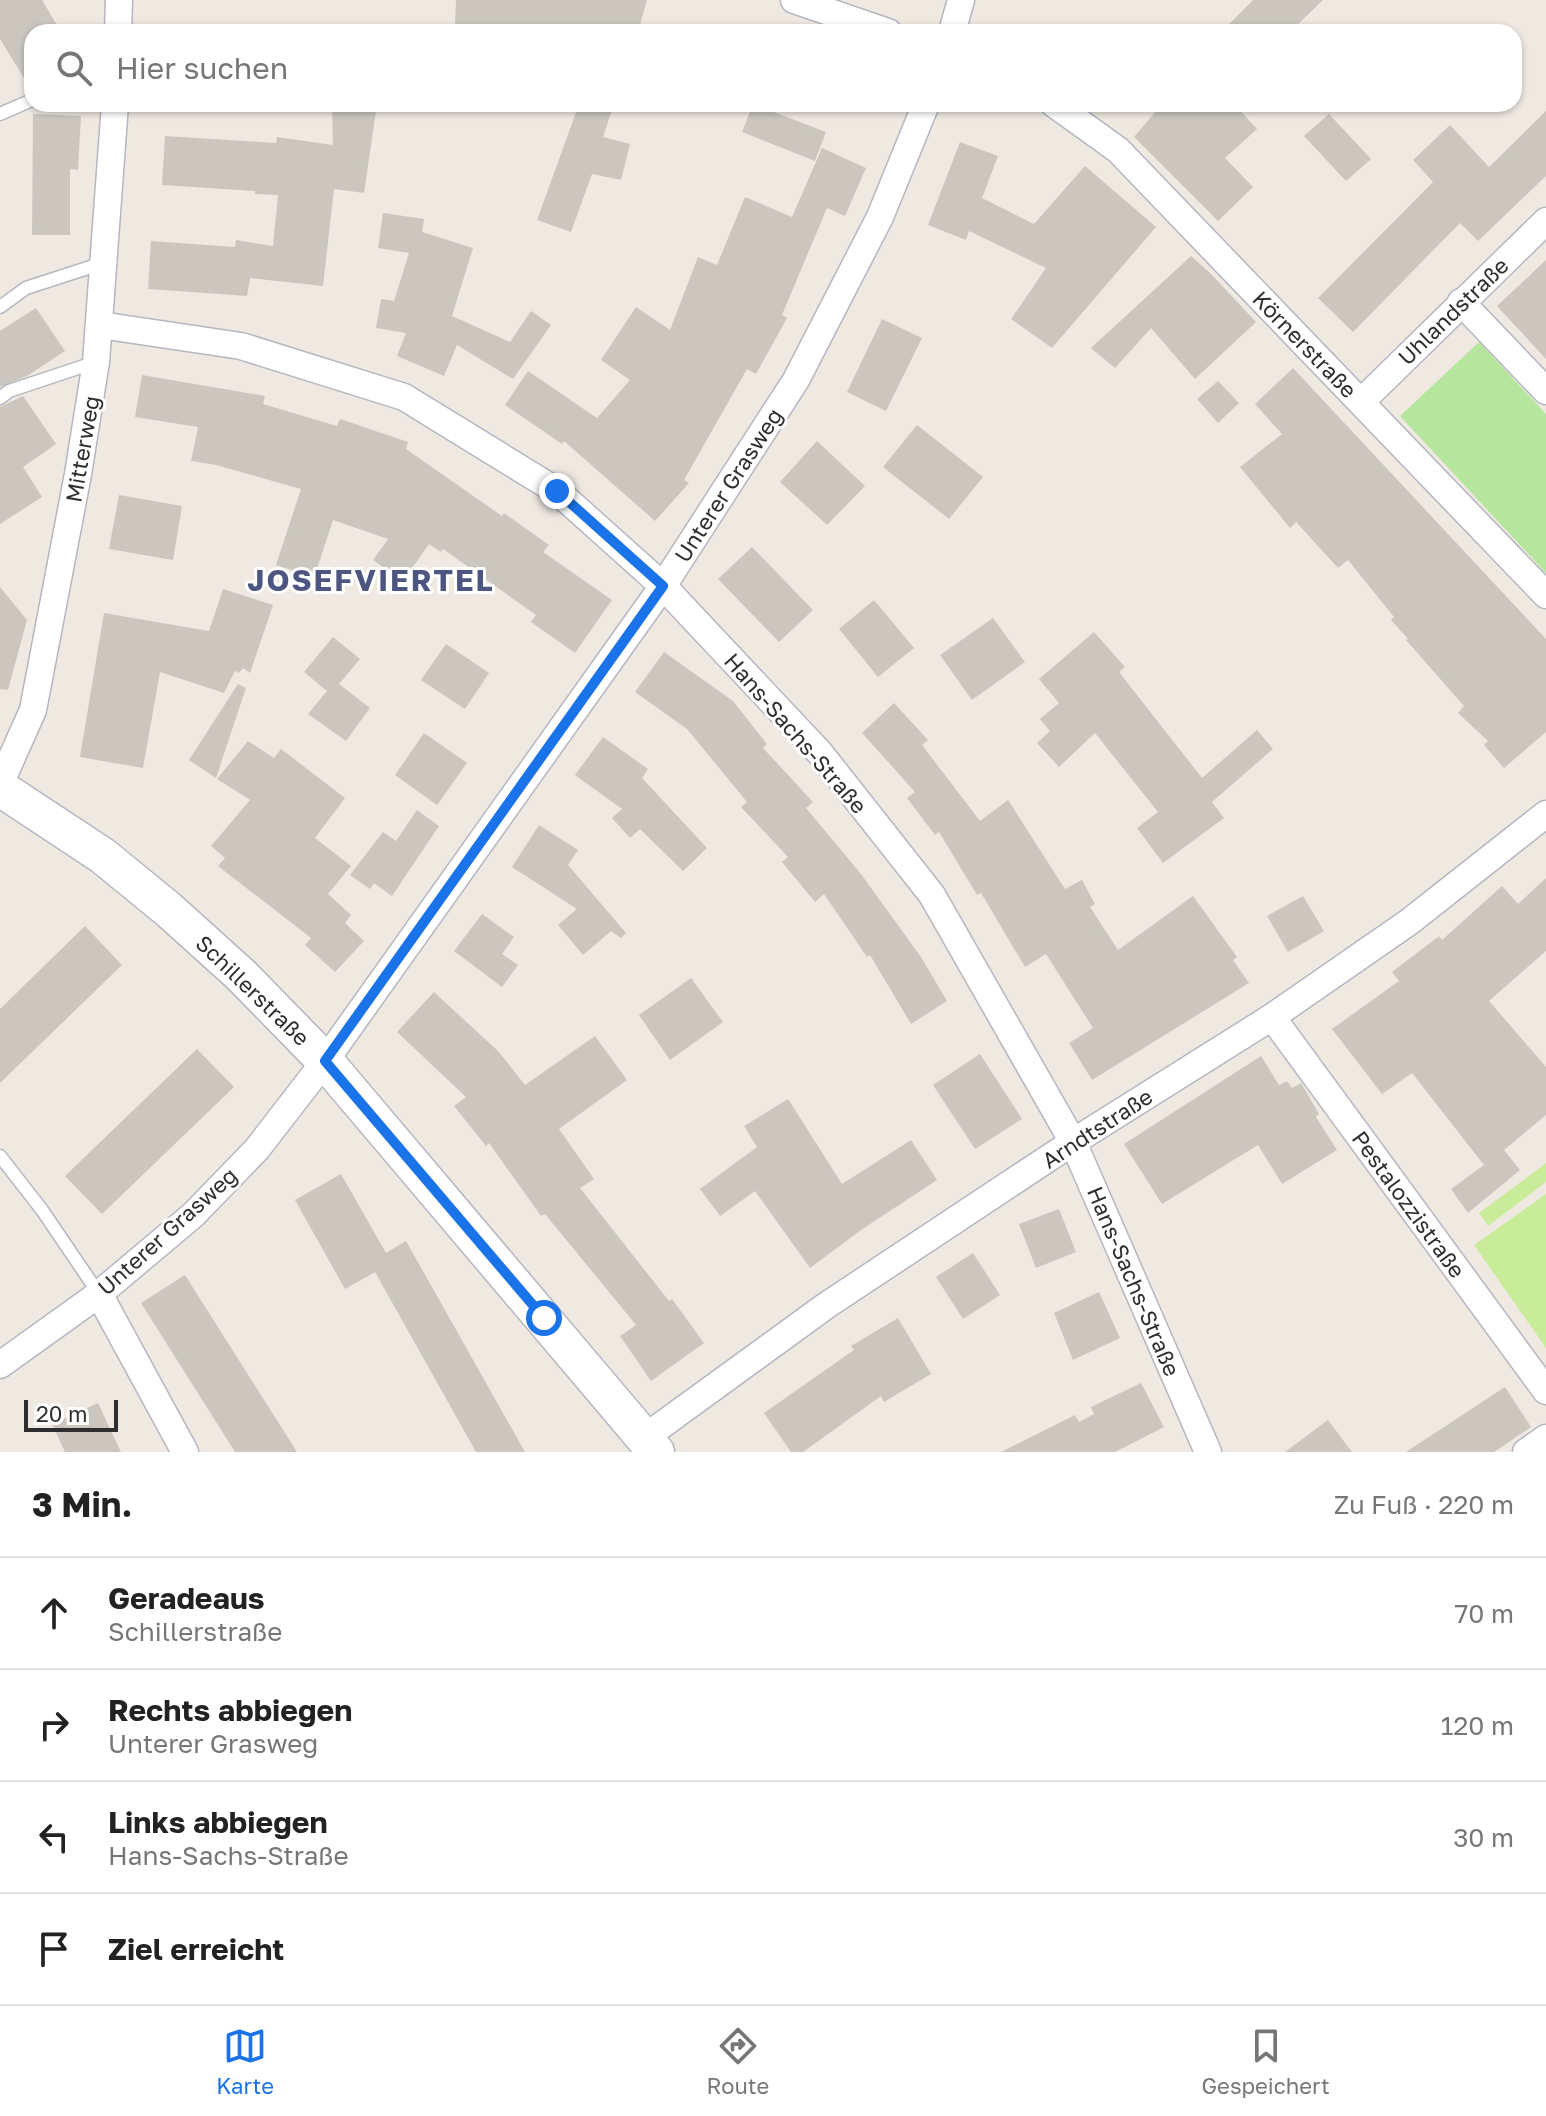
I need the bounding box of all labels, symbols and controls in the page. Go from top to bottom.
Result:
search box [24,24,1522,112]
icon: search [52,46,96,90]
text: Hier suchen [116,50,288,86]
street label: Uhlandstraße [1392,252,1514,370]
street label: Körnerstraße [1247,285,1363,403]
street label: Mitterweg [59,394,105,504]
street label: Unterer Grasweg [668,403,788,567]
route end [539,473,575,509]
district label: JOSEFVIERTEL [247,562,495,598]
street label: Hans-Sachs-Straße [719,647,873,819]
street label: Schillerstraße [191,929,315,1051]
street label: Arndtstraße [1037,1082,1157,1174]
street label: Pestalozzistraße [1347,1125,1471,1283]
street label: Unterer Grasweg [92,1161,242,1301]
street label: Hans-Sachs-Straße [1082,1182,1186,1380]
route start [526,1300,562,1336]
scale bar [24,1396,118,1432]
text: 20 m [36,1400,87,1427]
text: 3 Min. [32,1484,132,1524]
text: Zu Fuß · 220 m [1334,1489,1514,1520]
text: Geradeaus [108,1580,265,1616]
icon: ahead [32,1591,76,1635]
text: 70 m [1455,1598,1514,1629]
text: Schillerstraße [108,1616,282,1647]
text: Rechts abbiegen [108,1692,352,1728]
icon: right [32,1703,76,1747]
text: 120 m [1441,1710,1514,1741]
text: Unterer Grasweg [108,1728,318,1759]
text: Links abbiegen [108,1804,328,1840]
icon: left [32,1815,76,1859]
text: 30 m [1453,1822,1514,1853]
text: Hans-Sachs-Straße [108,1840,349,1871]
icon: arrive [32,1927,76,1971]
text: Ziel erreicht [108,1931,284,1967]
tab: Karte [216,2024,274,2099]
tab: Route [706,2024,769,2099]
tab: Gespeichert [1202,2024,1330,2099]

